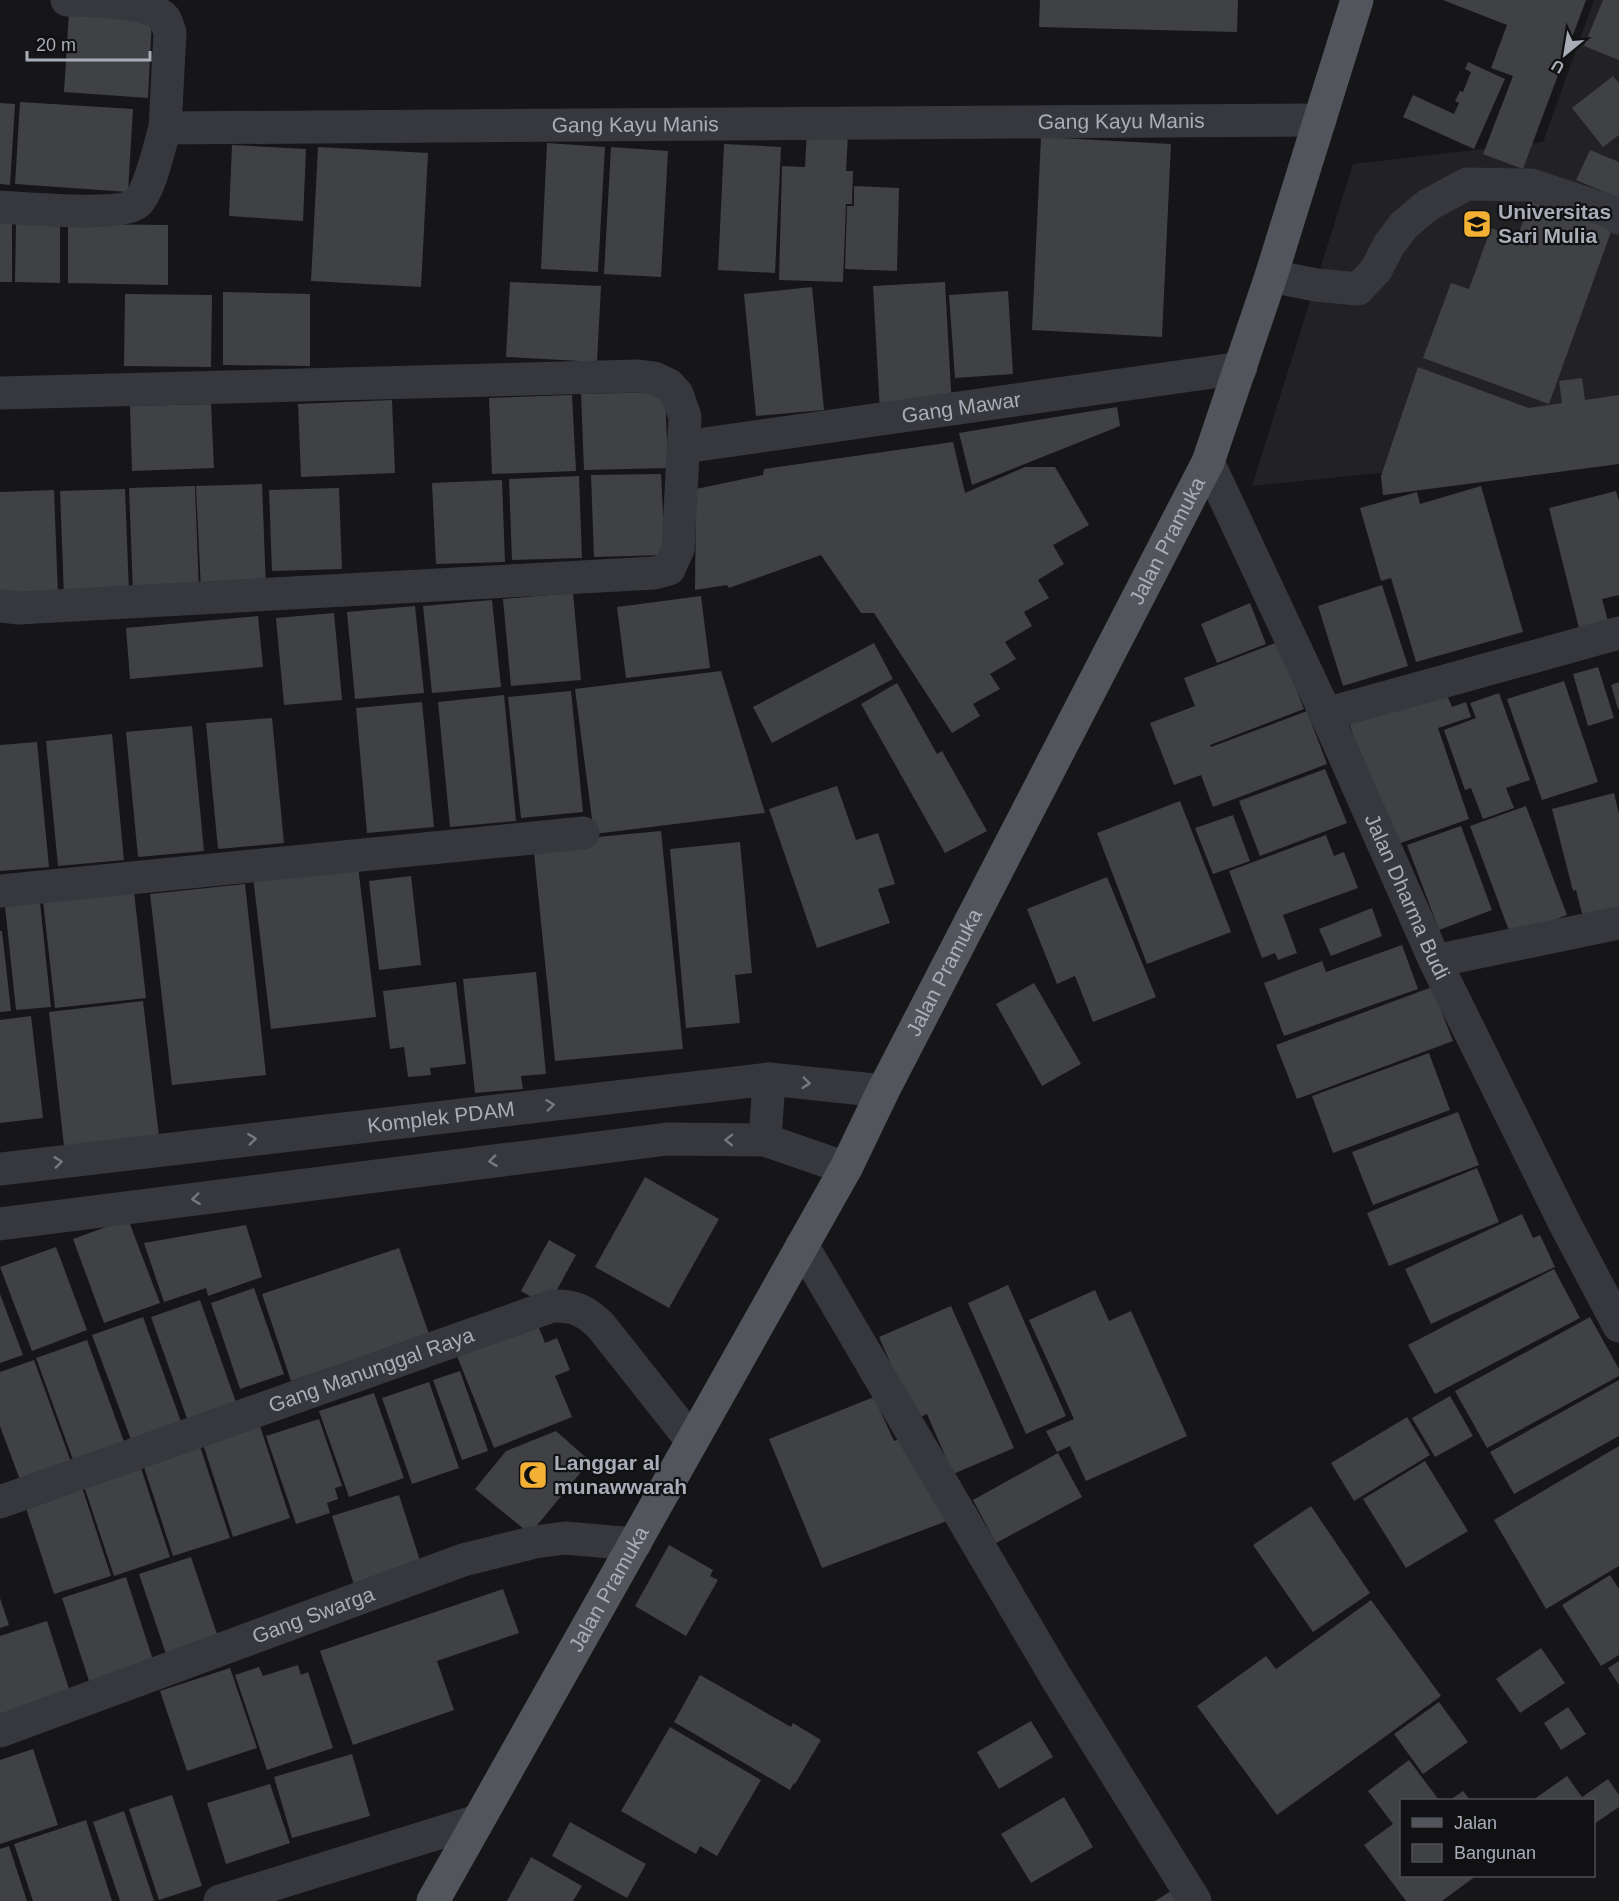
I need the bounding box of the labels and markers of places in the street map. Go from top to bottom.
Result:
place label: Universitas Sari Mulia [1498,200,1611,247]
school or university icon: Universitas Sari Mulia [1461,208,1493,240]
place label: Langgar al munawwarah [554,1451,687,1498]
mosque icon: Langgar al munawwarah [517,1459,549,1491]

